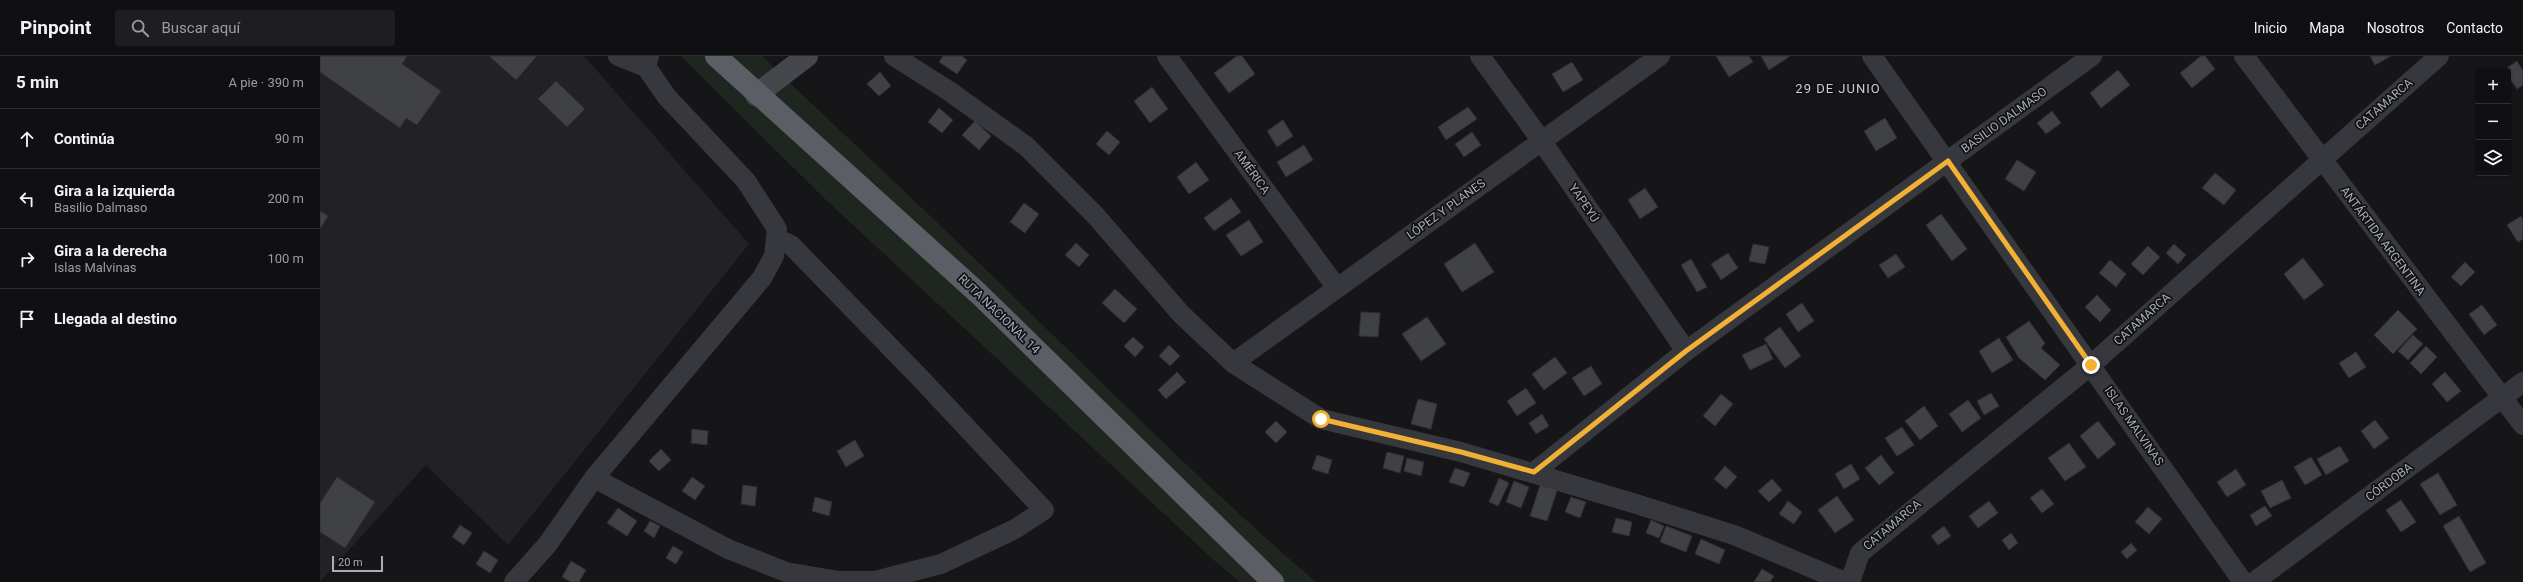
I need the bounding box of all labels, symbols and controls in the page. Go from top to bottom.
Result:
search box [115,10,395,46]
text: Pinpoint [20,16,91,39]
icon: search [129,17,151,39]
text: Buscar aquí [161,19,240,37]
text: Inicio [2254,20,2287,36]
text: Mapa [2309,20,2345,36]
text: Nosotros [2367,20,2424,36]
text: Contacto [2446,20,2503,36]
map controls [2475,68,2511,176]
button: + [2475,68,2511,104]
text: 5 min [16,72,59,92]
text: A pie · 390 m [229,75,304,90]
street label: CATAMARCA [2353,75,2415,133]
district label: 29 DE JUNIO [1795,81,1881,96]
street label: BASILIO DALMASO [1958,84,2050,156]
button: − [2475,104,2511,140]
icon: ahead [16,128,38,150]
text: Continúa [54,130,115,148]
text: 90 m [275,131,304,146]
button: layers [2475,140,2511,176]
street label: AMÉRICA [1231,146,1274,197]
street label: LÓPEZ Y PLANES [1403,175,1488,242]
street label: YAPEYÚ [1566,181,1603,225]
text: Gira a la izquierda [54,182,175,200]
street label: ANTÁRTIDA ARGENTINA [2338,183,2429,298]
icon: left [16,188,38,210]
text: 200 m [267,191,304,206]
text: Basilio Dalmaso [54,200,147,215]
text: Gira a la derecha [54,242,167,260]
icon: right [16,248,38,270]
text: 100 m [267,251,304,266]
text: Islas Malvinas [54,260,136,275]
street label: RUTA NACIONAL 14 [955,272,1043,357]
street label: CATAMARCA [2111,290,2173,348]
icon: arrive [16,308,38,330]
text: Llegada al destino [54,310,177,328]
route end [2082,356,2100,374]
street label: ISLAS MALVINAS [2102,384,2166,468]
route start [1312,410,1330,428]
street label: CÓRDOBA [2362,459,2415,504]
street label: CATAMARCA [1860,497,1924,553]
scale bar [332,554,383,573]
text: 20 m [338,556,363,569]

